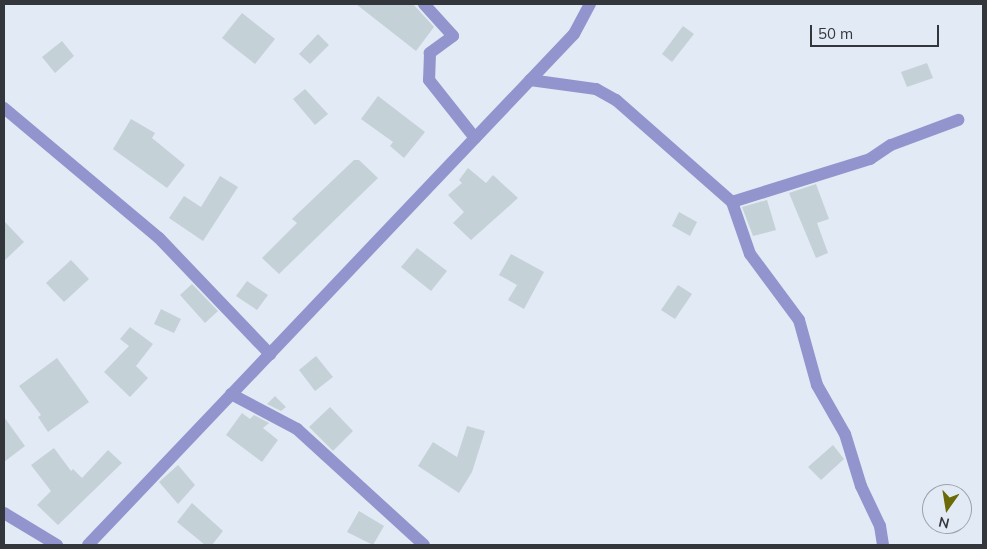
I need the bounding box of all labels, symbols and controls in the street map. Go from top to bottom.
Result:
scale bar [812,15,941,47]
text: 50 m [818,24,853,43]
north arrow [922,484,972,534]
text: N [937,513,951,533]

